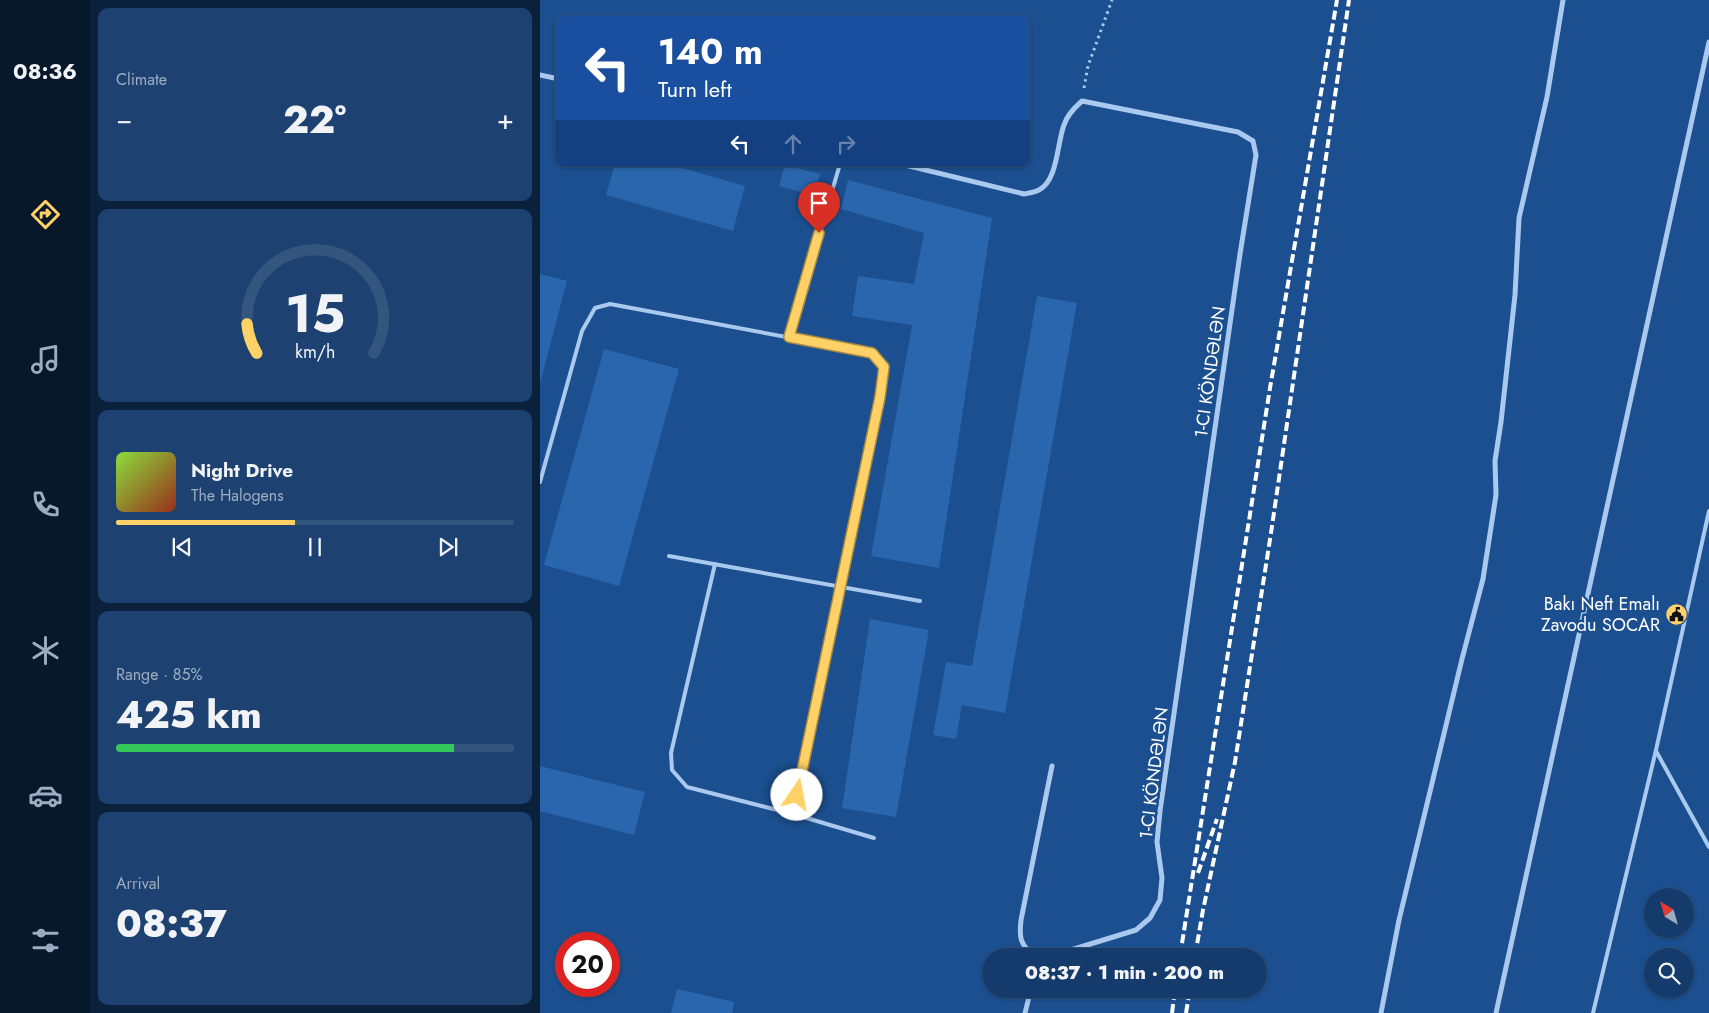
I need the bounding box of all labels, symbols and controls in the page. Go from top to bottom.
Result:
text: 140 m [658,27,763,77]
icon: left [575,35,640,100]
text: 08:36 [13,55,77,87]
text: Climate [116,68,167,91]
text: Turn left [658,73,732,105]
text: 22° [283,92,346,147]
text: − [116,99,133,140]
text: + [497,99,514,140]
icon: left [726,130,754,158]
icon: ahead [779,130,807,158]
icon: right [832,130,860,158]
pin [798,182,840,233]
icon: arrive [805,189,833,217]
icon: directions [28,197,63,232]
text: 15 [285,276,345,352]
street label: 1-CI KÖNDƏLƏN [1188,304,1232,440]
text: km/h [295,339,335,365]
icon: music [28,342,63,377]
text: Night Drive [191,457,293,484]
text: The Halogens [191,484,284,507]
icon: phone [28,487,63,522]
icon: previous [168,533,196,561]
icon: pause [301,533,329,561]
icon: next [434,533,462,561]
place label: Bakı Neft Emalı Zavodu SOCAR [1541,591,1660,638]
public building icon: Bakı Neft Emalı Zavodu SOCAR [1664,602,1688,626]
icon: climate [28,633,63,668]
text: Range · 85% [116,663,203,686]
text: 425 km [116,687,262,742]
street label: 1-CI KÖNDƏLƏN [1133,705,1175,841]
position arrow [770,768,822,820]
icon: car [28,778,63,813]
text: Arrival [116,872,160,895]
north arrow [1644,888,1694,938]
map controls [1644,888,1694,998]
text: 08:37 [116,896,227,951]
icon: filters [28,923,63,958]
speed limit sign: 20 [555,932,620,997]
button: search [1644,948,1694,998]
text: 08:37 · 1 min · 200 m [1025,959,1224,986]

